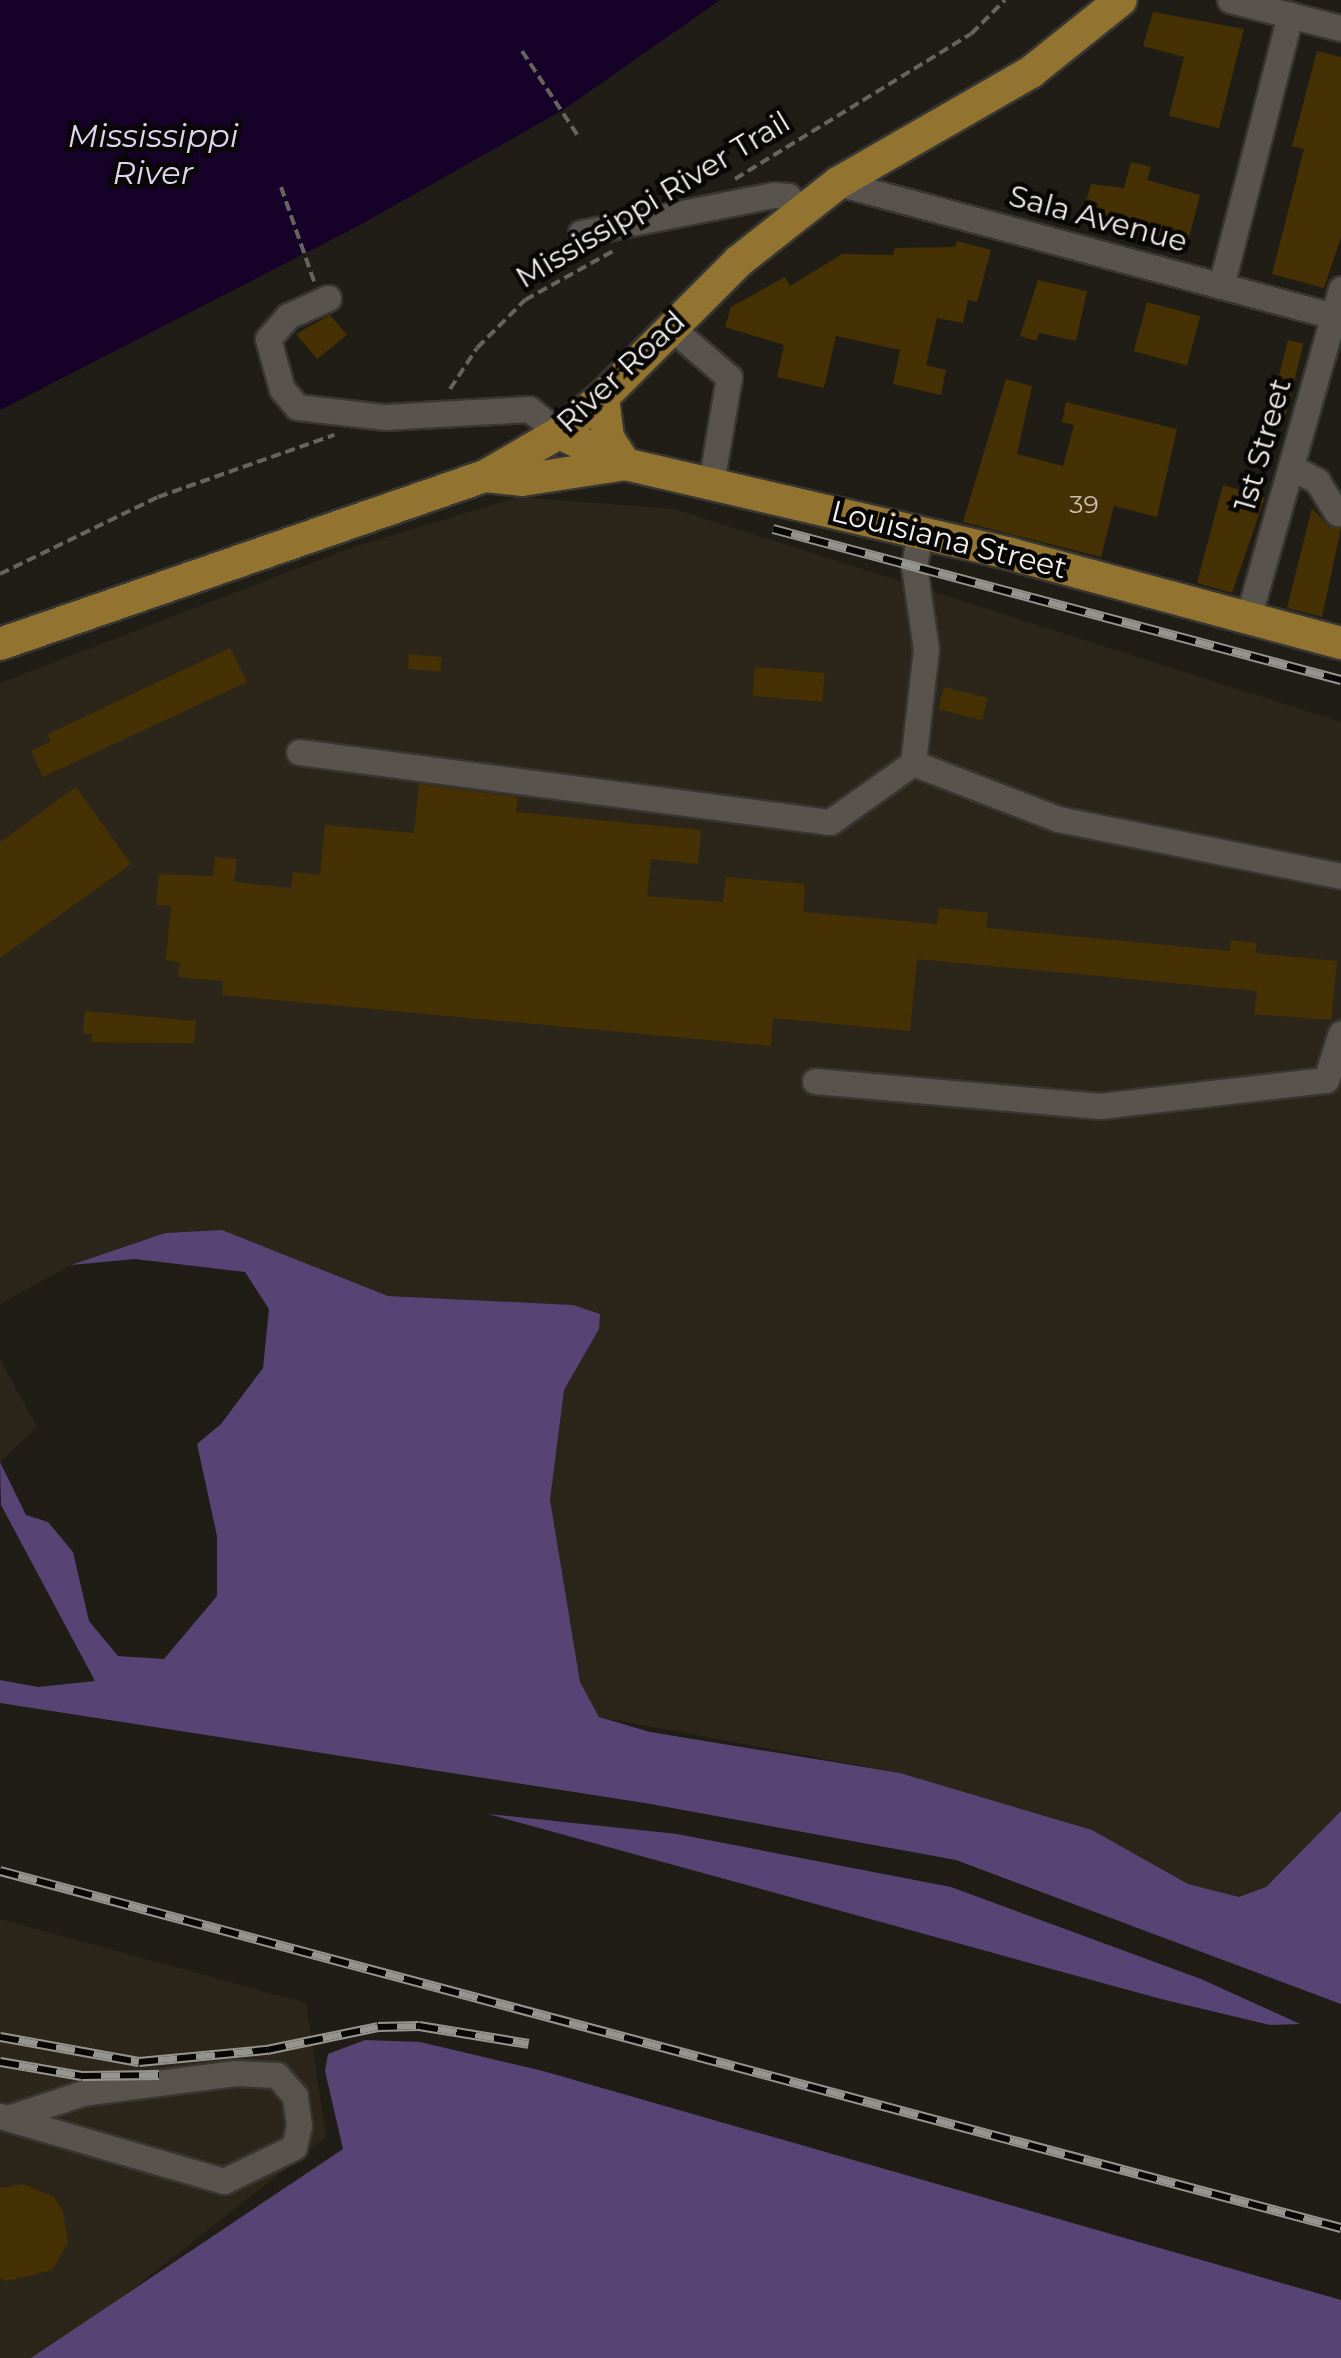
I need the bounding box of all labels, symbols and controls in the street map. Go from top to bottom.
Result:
street label: Mississippi River Trail [510,104,796,296]
water label: Mississippi River [68,118,238,193]
street label: Sala Avenue [1005,178,1191,260]
street label: River Road [549,304,693,440]
street label: 1st Street [1227,375,1299,515]
house number: 39 [1069,489,1099,519]
street label: Louisiana Street [828,493,1070,587]

